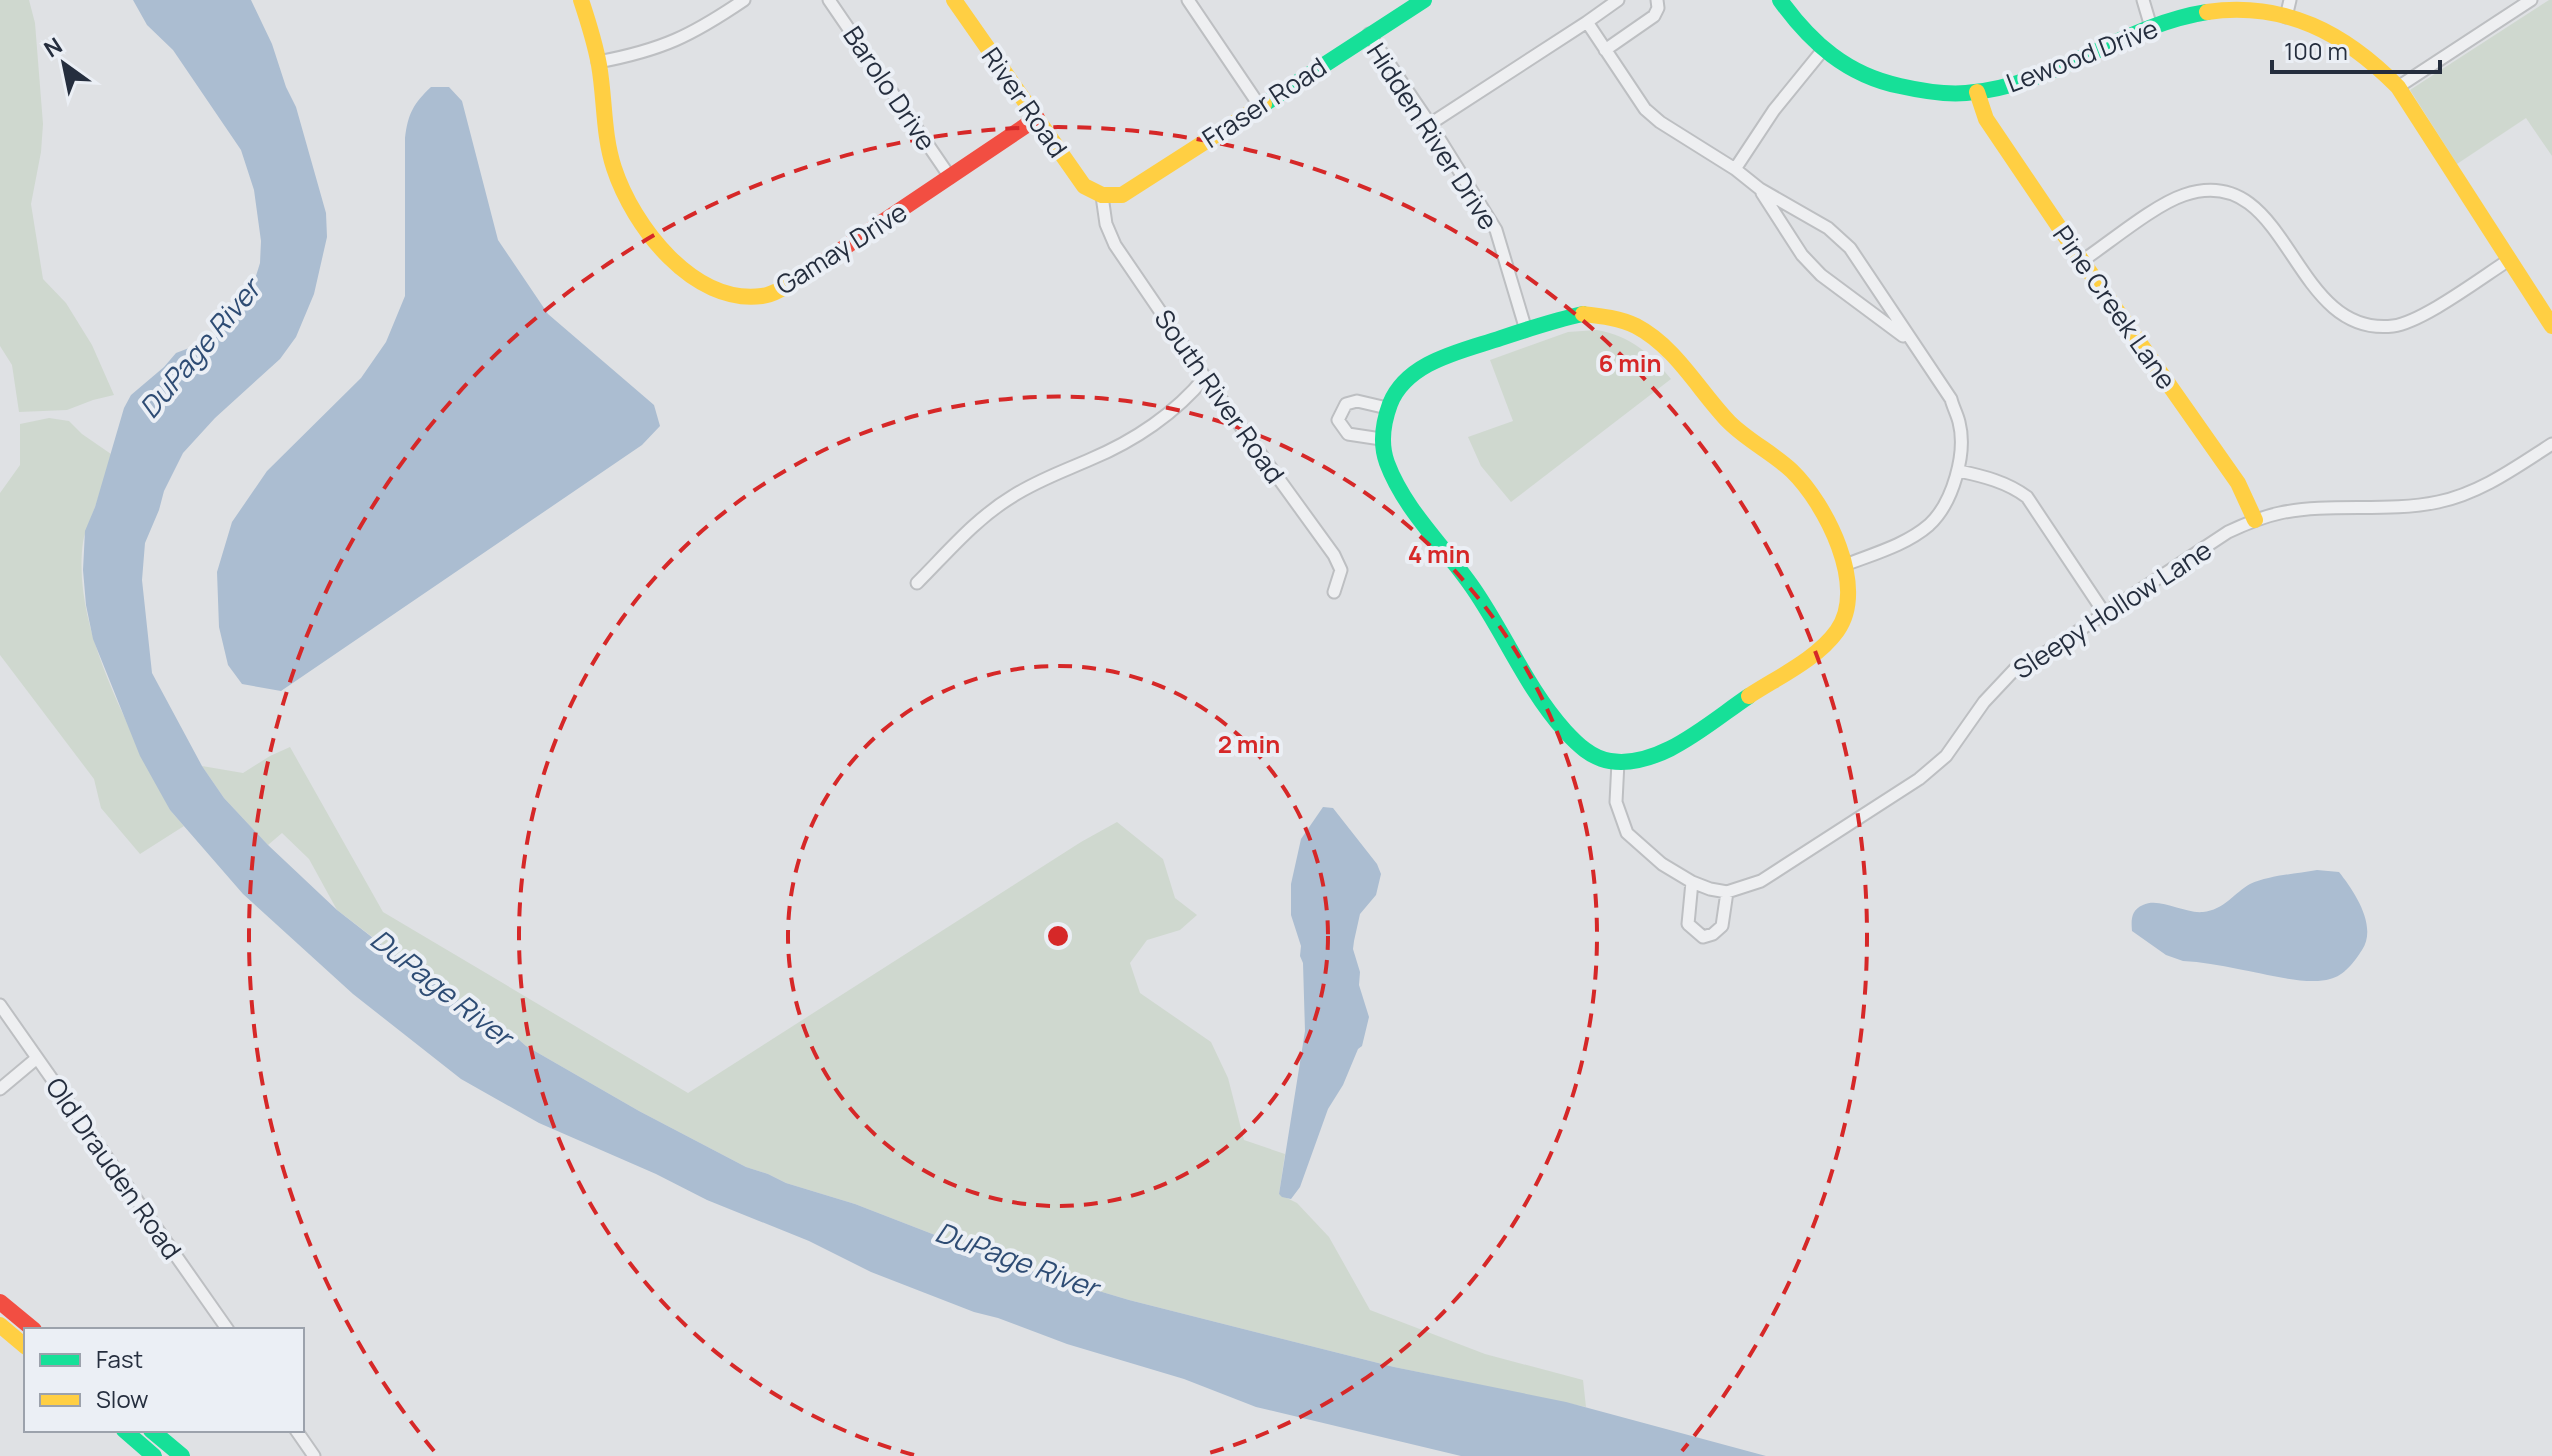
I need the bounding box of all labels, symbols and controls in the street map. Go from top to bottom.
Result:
street label: Lewood Drive [2001,10,2163,100]
street label: Barolo Drive [835,19,945,157]
north arrow [24,24,104,104]
scale bar [2272,24,2440,74]
text: N [38,30,68,64]
text: 100 m [2284,34,2348,67]
street label: Hidden River Drive [1359,36,1507,236]
street label: River Road [974,40,1076,164]
street label: Fraser Road [1195,48,1333,156]
street label: Gamay Drive [769,193,913,303]
street label: Pine Creek Lane [2045,218,2185,396]
water label: DuPage River [130,268,271,425]
street label: South River Road [1147,302,1293,490]
text: 6 min [1598,346,1662,379]
street label: Sleepy Hollow Lane [2006,531,2218,687]
text: 4 min [1408,537,1470,570]
text: 2 min [1218,727,1280,760]
water label: DuPage River [363,920,524,1057]
centre of rings [1044,922,1072,950]
street label: Old Drauden Road [38,1070,190,1266]
water label: DuPage River [931,1212,1107,1307]
legend [24,1328,304,1432]
text: Fast [96,1342,143,1375]
text: Slow [96,1382,149,1415]

